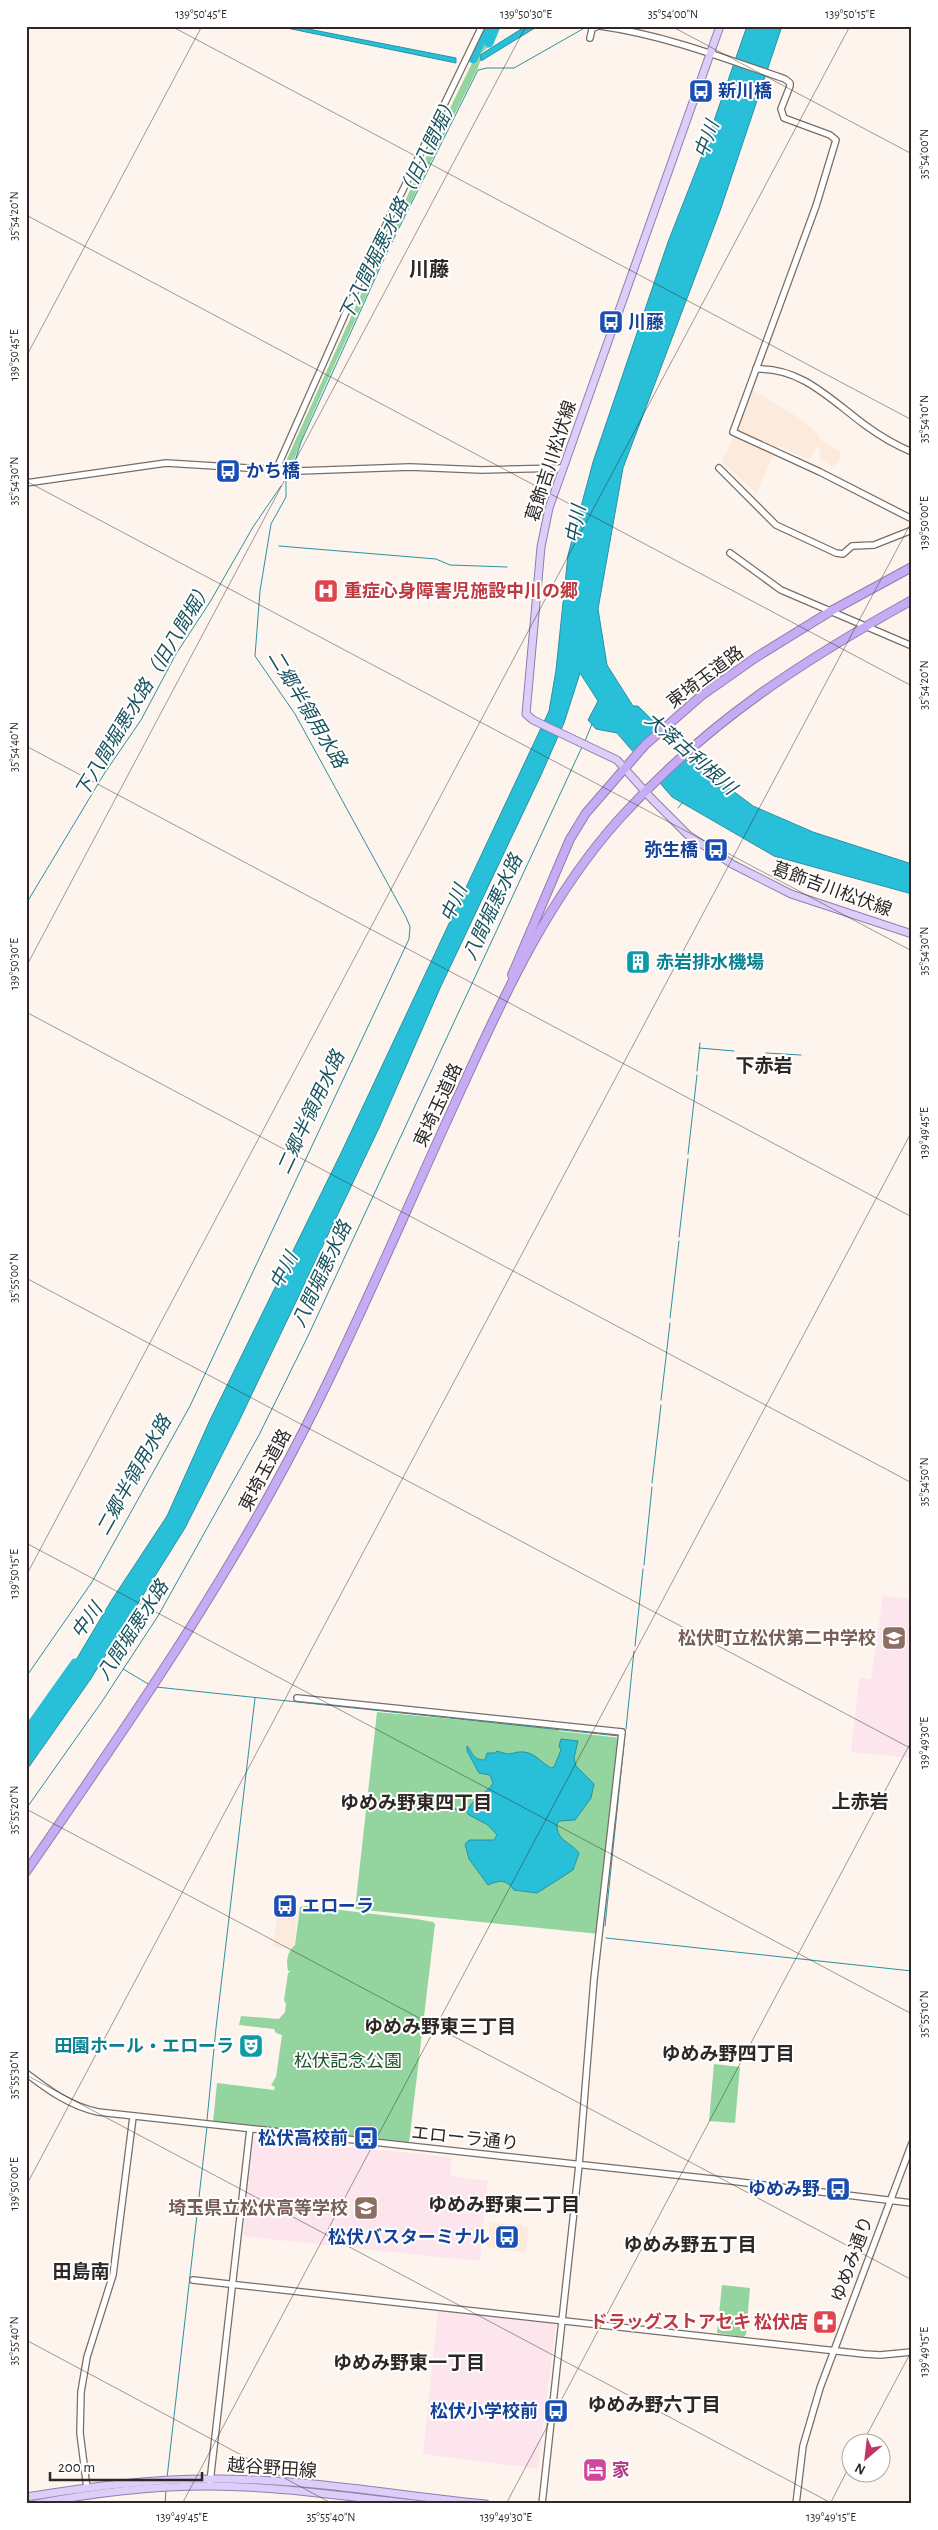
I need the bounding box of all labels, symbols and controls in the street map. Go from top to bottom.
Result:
text: 139°50'45"E [175,8,227,20]
text: 139°50'30"E [500,8,552,20]
text: 35°54'00"N [648,8,698,20]
text: 139°50'15"E [825,8,875,20]
bus stop icon: 新川橋 [688,78,714,104]
place label: 新川橋 [718,81,772,101]
water label: 下八間堀悪水路（旧八間堀） [335,93,462,324]
water label: 中川 [691,116,724,161]
text: 35°54'00"N [918,129,930,179]
text: 35°54'20"N [8,191,20,241]
district label: 川藤 [409,259,449,280]
bus stop icon: 川藤 [598,309,624,335]
place label: 川藤 [628,312,664,332]
text: 139°50'45"E [8,329,20,381]
text: 35°54'10"N [918,395,930,443]
street label: 葛飾吉川松伏線 [522,398,580,524]
text: 35°54'30"N [8,456,20,506]
bus stop icon: かち橋 [215,458,241,484]
place label: かち橋 [246,461,300,481]
text: 139°50'00"E [918,496,930,550]
water label: 中川 [563,502,589,545]
water label: 下八間堀悪水路（旧八間堀） [71,578,216,801]
hospital icon: 重症心身障害児施設中川の郷 [313,578,339,604]
place label: 重症心身障害児施設中川の郷 [344,581,578,601]
street label: 東埼玉道路 [663,642,747,712]
water label: 二郷半領用水路 [264,647,351,773]
text: 35°54'20"N [918,660,930,710]
water label: 大落古利根川 [641,709,741,800]
text: 35°54'40"N [8,722,20,772]
bus stop icon: 弥生橋 [703,837,729,863]
place label: 弥生橋 [644,840,698,860]
water label: 八間堀悪水路 [460,850,527,963]
street label: 葛飾吉川松伏線 [769,858,895,920]
water label: 中川 [437,880,472,925]
text: 35°54'30"N [918,926,930,976]
text: 139°50'30"E [8,938,20,990]
building icon: 赤岩排水機場 [625,949,651,975]
place label: 赤岩排水機場 [656,952,764,972]
water label: 二郷半領用水路 [274,1046,349,1177]
district label: 下赤岩 [735,1056,793,1076]
street label: 東埼玉道路 [410,1060,466,1150]
text: 139°49'45"E [918,1107,930,1159]
water label: 八間堀悪水路 [289,1217,356,1330]
water label: 中川 [266,1247,302,1292]
text: 35°55'00"N [8,1253,20,1303]
water label: 二郷半領用水路 [93,1411,176,1539]
street label: 東埼玉道路 [235,1426,295,1514]
text: 35°54'50"N [918,1457,930,1507]
text: 139°50'15"E [8,1549,20,1599]
water label: 八間堀悪水路 [93,1576,173,1684]
water label: 中川 [68,1598,107,1642]
school or university icon: 松伏町立松伏第二中学校 [881,1625,907,1651]
place label: 松伏町立松伏第二中学校 [678,1628,876,1648]
text: 139°49'30"E [918,1717,930,1769]
text: 35°55'20"N [8,1786,20,1834]
district label: 上赤岩 [831,1792,889,1812]
district label: ゆめみ野東四丁目 [340,1793,492,1813]
bus stop icon: エローラ [272,1893,298,1919]
place label: エローラ [302,1897,374,1916]
text: 35°55'10"N [918,1990,930,2038]
district label: ゆめみ野東三丁目 [364,2017,516,2037]
theatre icon: 田園ホール・エローラ [238,2033,264,2059]
place label: 田園ホール・エローラ [54,2037,234,2056]
district label: ゆめみ野四丁目 [661,2044,795,2064]
text: 35°55'30"N [8,2051,20,2099]
park label: 松伏記念公園 [294,2051,402,2071]
street label: エローラ通り [410,2123,520,2154]
bus stop icon: 松伏高校前 [353,2125,379,2151]
place label: 松伏高校前 [258,2128,348,2148]
text: 139°50'00"E [8,2157,20,2211]
bus stop icon: ゆめみ野 [825,2176,851,2202]
place label: ゆめみ野 [748,2179,820,2199]
school or university icon: 埼玉県立松伏高等学校 [353,2195,379,2221]
district label: ゆめみ野東二丁目 [428,2195,580,2215]
place label: 埼玉県立松伏高等学校 [168,2198,348,2218]
street label: ゆめみ通り [828,2214,877,2305]
bus stop icon: 松伏バスターミナル [494,2224,520,2250]
place label: 松伏バスターミナル [328,2227,490,2247]
district label: ゆめみ野五丁目 [623,2235,757,2255]
district label: 田島南 [52,2261,110,2282]
pharmacy icon: ドラッグストアセキ 松伏店 [812,2309,838,2335]
place label: ドラッグストアセキ 松伏店 [590,2312,808,2332]
text: 35°55'40"N [8,2316,20,2366]
text: 139°49'15"E [918,2327,930,2377]
district label: ゆめみ野東一丁目 [333,2353,485,2373]
district label: ゆめみ野六丁目 [587,2395,721,2415]
bus stop icon: 松伏小学校前 [543,2398,569,2424]
place label: 松伏小学校前 [430,2401,538,2421]
north arrow [840,2432,890,2482]
scale bar [50,2450,202,2482]
street label: 越谷野田線 [226,2455,318,2481]
hotel icon: 家 [582,2457,608,2483]
text: 200 m [58,2460,95,2475]
text: N [853,2460,868,2477]
place label: 家 [612,2461,630,2480]
text: 139°49'45"E [156,2511,208,2523]
text: 35°55'40"N [306,2511,356,2523]
text: 139°49'30"E [480,2511,532,2523]
text: 139°49'15"E [806,2511,856,2523]

